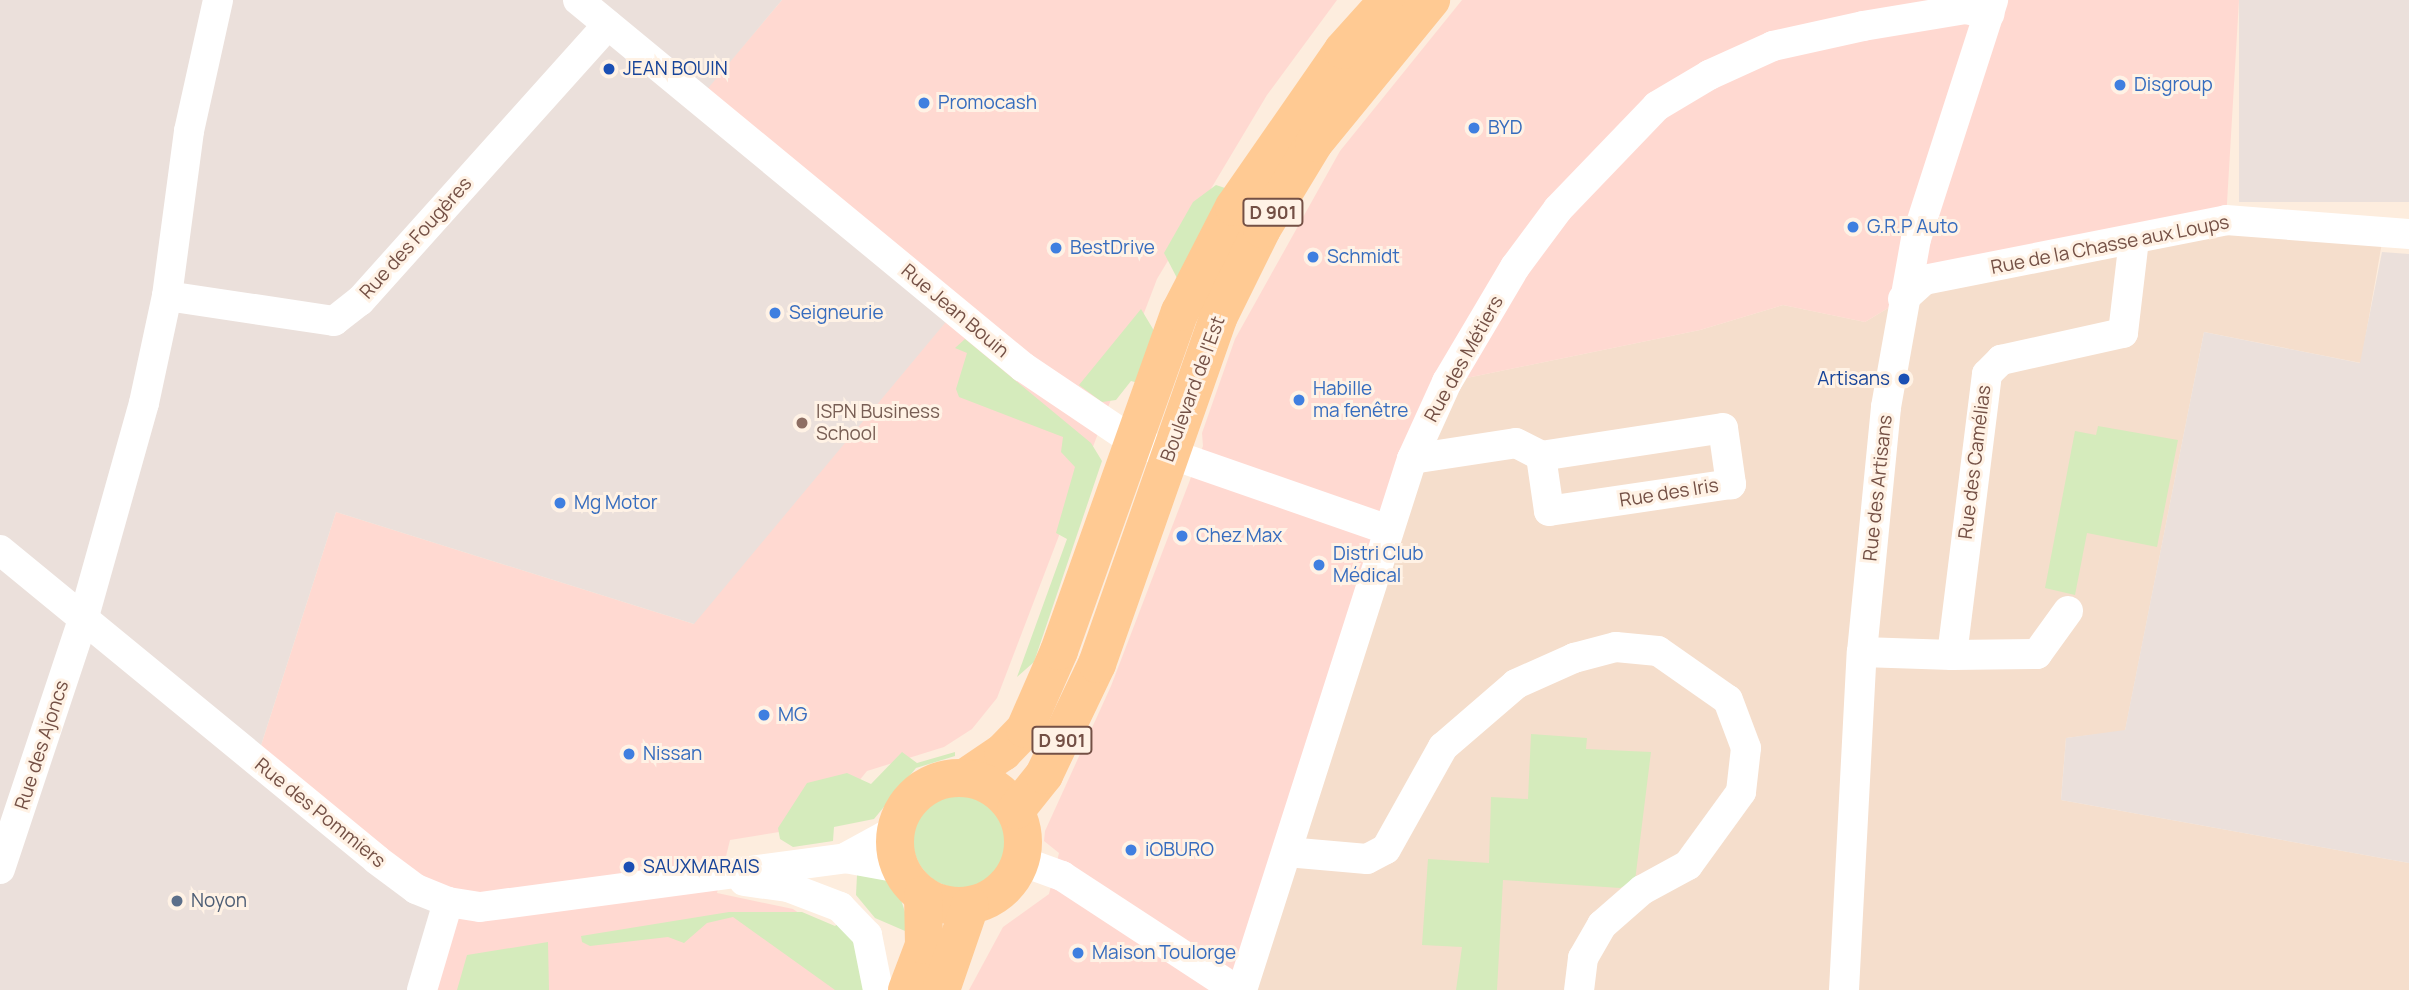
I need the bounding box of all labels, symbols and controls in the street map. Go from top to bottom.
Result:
place label: JEAN BOUIN [623,58,728,80]
marker: JEAN BOUIN [601,61,617,77]
place label: Disgroup [2134,74,2213,96]
marker: Disgroup [2112,77,2128,93]
place label: Promocash [938,92,1037,114]
marker: Promocash [916,95,932,111]
place label: BYD [1488,117,1522,139]
marker: BYD [1466,120,1482,136]
street label: Rue des Fougères [355,172,477,304]
road number: D 901 [1242,197,1304,226]
street label: Rue de la Chasse aux Loups [1989,211,2231,279]
place label: G.R.P Auto [1867,216,1958,238]
marker: G.R.P Auto [1845,219,1861,235]
place label: BestDrive [1070,237,1155,259]
marker: BestDrive [1048,240,1064,256]
place label: Schmidt [1327,246,1400,268]
marker: Schmidt [1305,249,1321,265]
street label: Rue Jean Bouin [897,259,1013,363]
street label: Rue des Métiers [1420,292,1508,426]
place label: Seigneurie [789,302,884,324]
marker: Seigneurie [767,305,783,321]
street label: Boulevard de l'Est [1156,313,1230,465]
place label: Artisans [1817,368,1890,390]
marker: Artisans [1896,371,1912,387]
place label: Habille ma fenêtre [1313,378,1408,422]
street label: Rue des Camélias [1954,384,1996,540]
marker: Habille ma fenêtre [1291,392,1307,408]
place label: ISPN Business School [816,401,940,445]
street label: Rue des Artisans [1859,414,1897,562]
marker: ISPN Business School [794,415,810,431]
street label: Rue des Iris [1618,474,1720,512]
place label: Mg Motor [574,492,658,514]
marker: Mg Motor [552,495,568,511]
place label: Chez Max [1196,525,1282,547]
marker: Chez Max [1174,528,1190,544]
place label: Distri Club Médical [1333,543,1423,587]
marker: Distri Club Médical [1311,557,1327,573]
street label: Rue des Ajoncs [10,678,74,812]
place label: MG [778,704,807,726]
marker: MG [756,707,772,723]
road number: D 901 [1030,726,1094,754]
place label: Nissan [643,743,702,765]
marker: Nissan [621,746,637,762]
street label: Rue des Pommiers [250,753,390,873]
place label: iOBURO [1145,839,1214,861]
marker: iOBURO [1123,842,1139,858]
place label: SAUXMARAIS [643,856,759,878]
marker: SAUXMARAIS [621,859,637,875]
place label: Noyon [191,890,247,912]
marker: Noyon [169,893,185,909]
place label: Maison Toulorge [1092,942,1236,964]
marker: Maison Toulorge [1070,945,1086,961]

